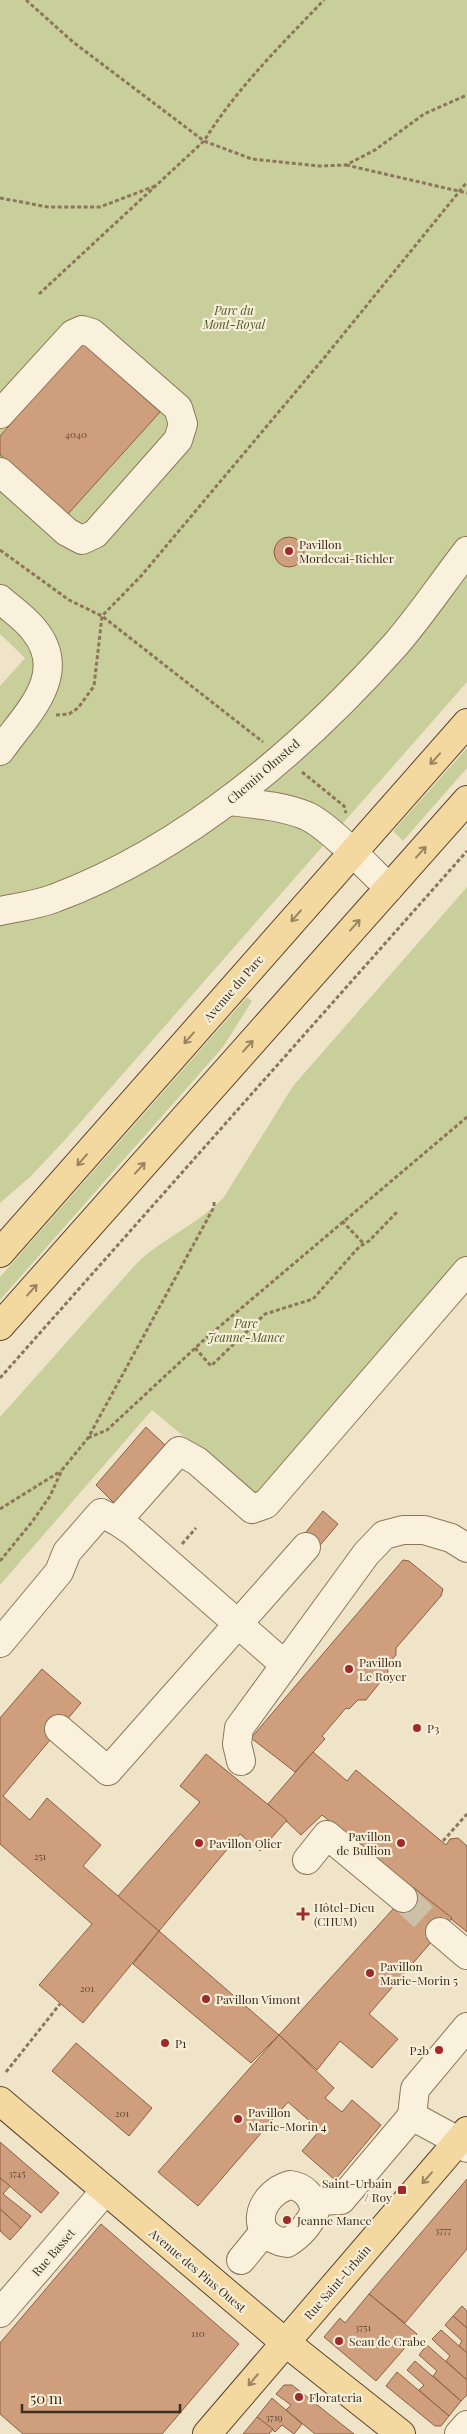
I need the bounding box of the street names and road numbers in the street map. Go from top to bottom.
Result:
street label: Chemin Olmsted [223,735,303,807]
street label: Avenue du Parc [199,951,266,1025]
street label: Rue Basset [28,2224,79,2279]
street label: Avenue des Pins Ouest [146,2224,250,2316]
street label: Rue Saint-Urbain [300,2241,374,2323]

